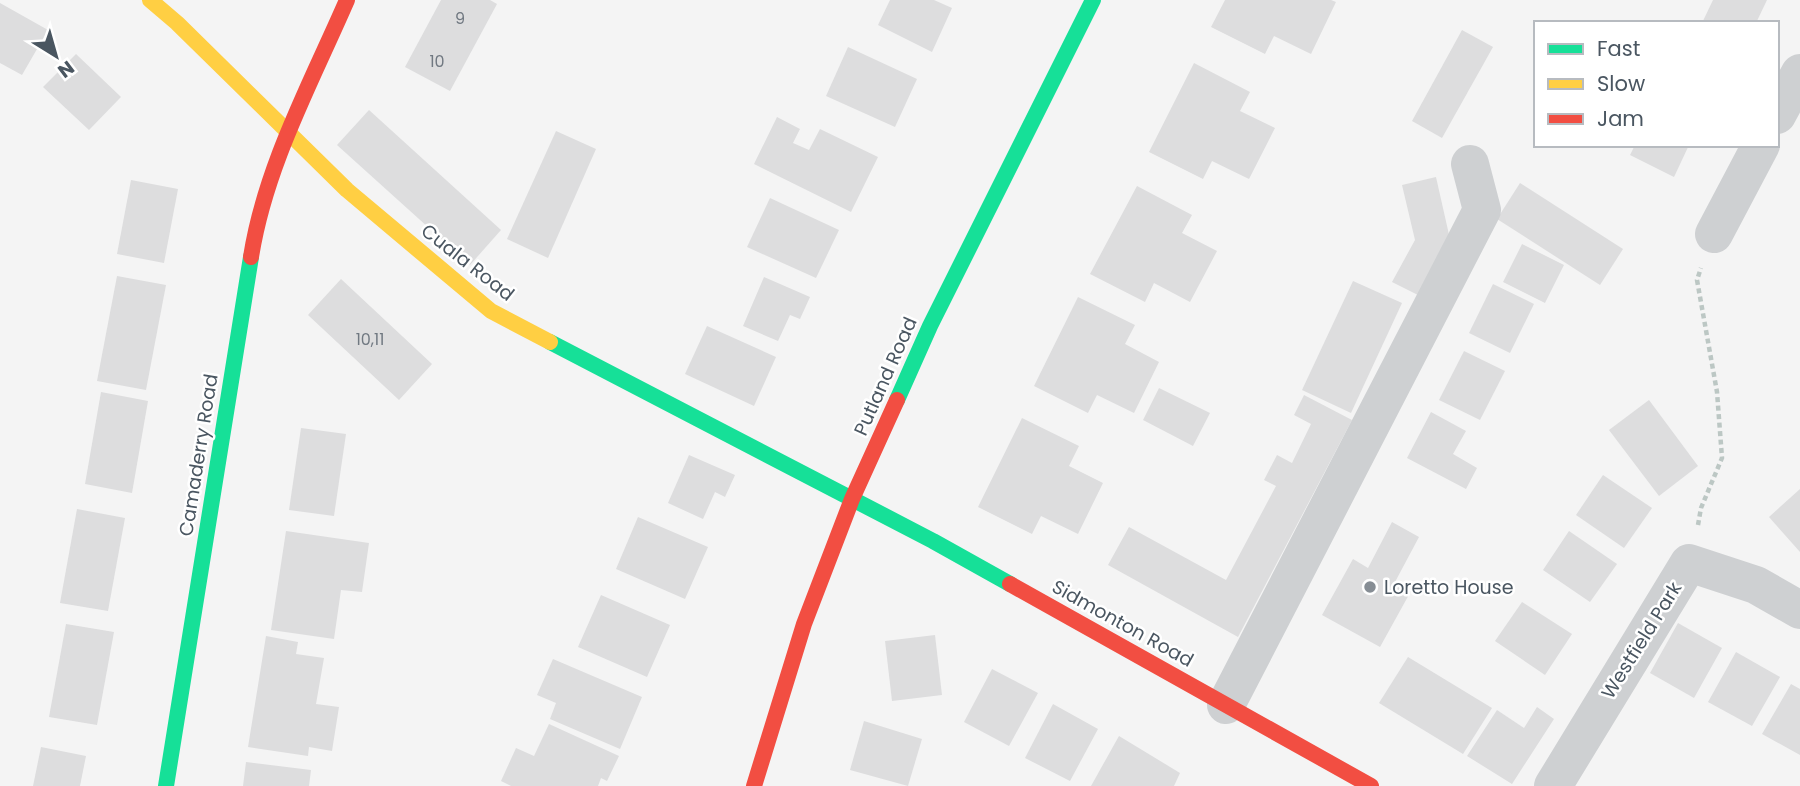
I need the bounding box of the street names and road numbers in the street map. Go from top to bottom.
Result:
street label: Cuala Road [415,217,520,307]
street label: Putland Road [847,313,924,440]
street label: Camaderry Road [172,372,225,538]
street label: Sidmonton Road [1047,573,1199,674]
street label: Westfield Park [1595,576,1688,704]

